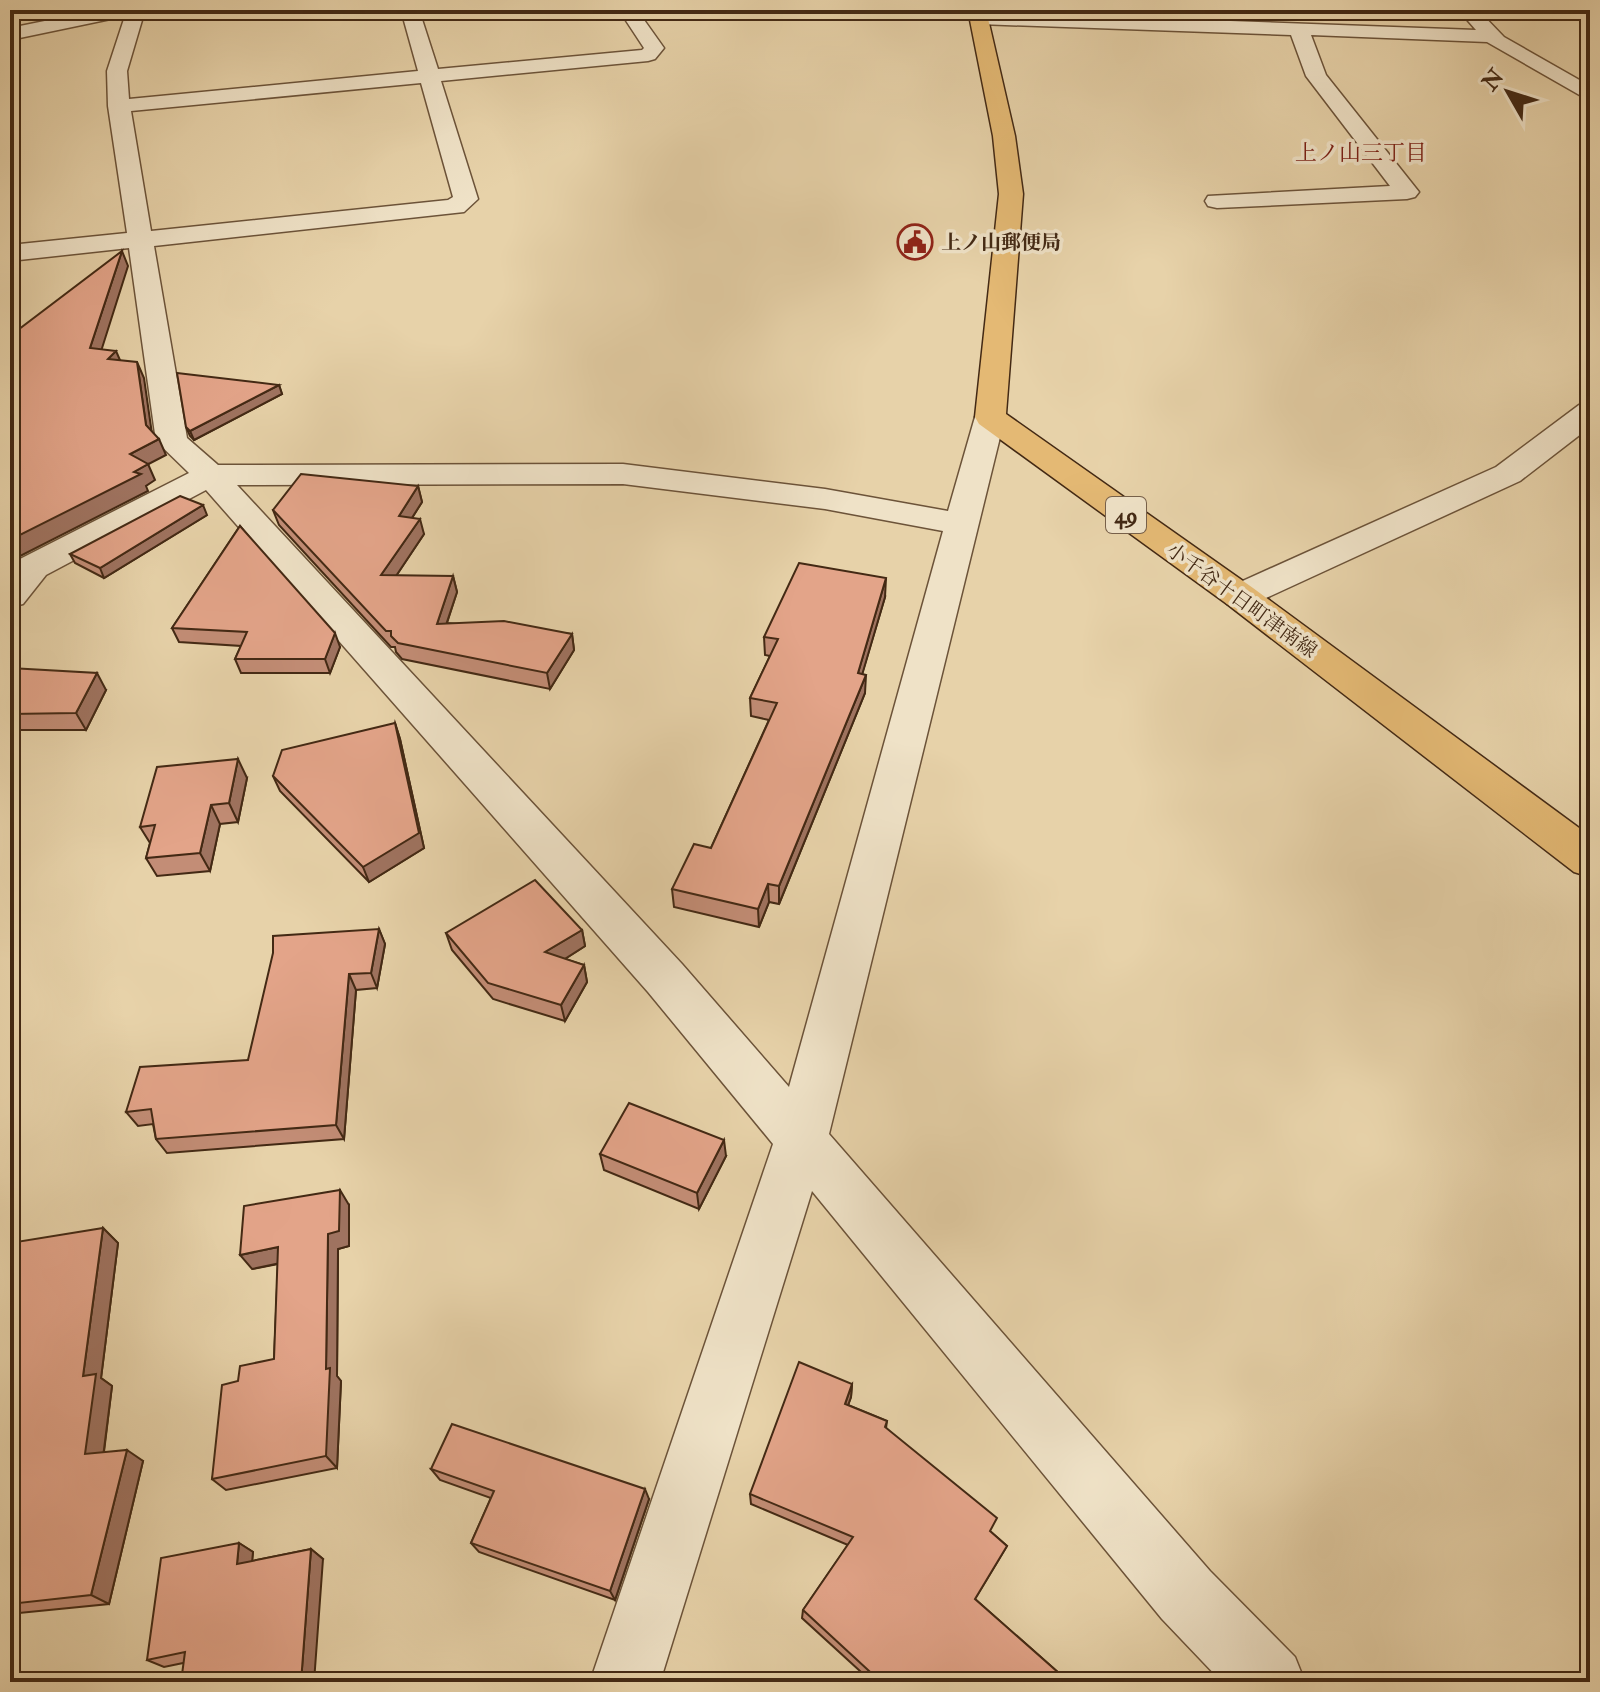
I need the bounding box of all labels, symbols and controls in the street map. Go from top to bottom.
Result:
north arrow [1468,52,1548,132]
text: N [1476,63,1511,97]
district label: 上ノ山三丁目 [1295,139,1427,167]
public building icon: 上ノ山郵便局 [896,223,934,261]
place label: 上ノ山郵便局 [941,230,1061,255]
road number: 49 [1106,497,1146,533]
street label: 小千谷十日町津南線 [1162,537,1322,663]

